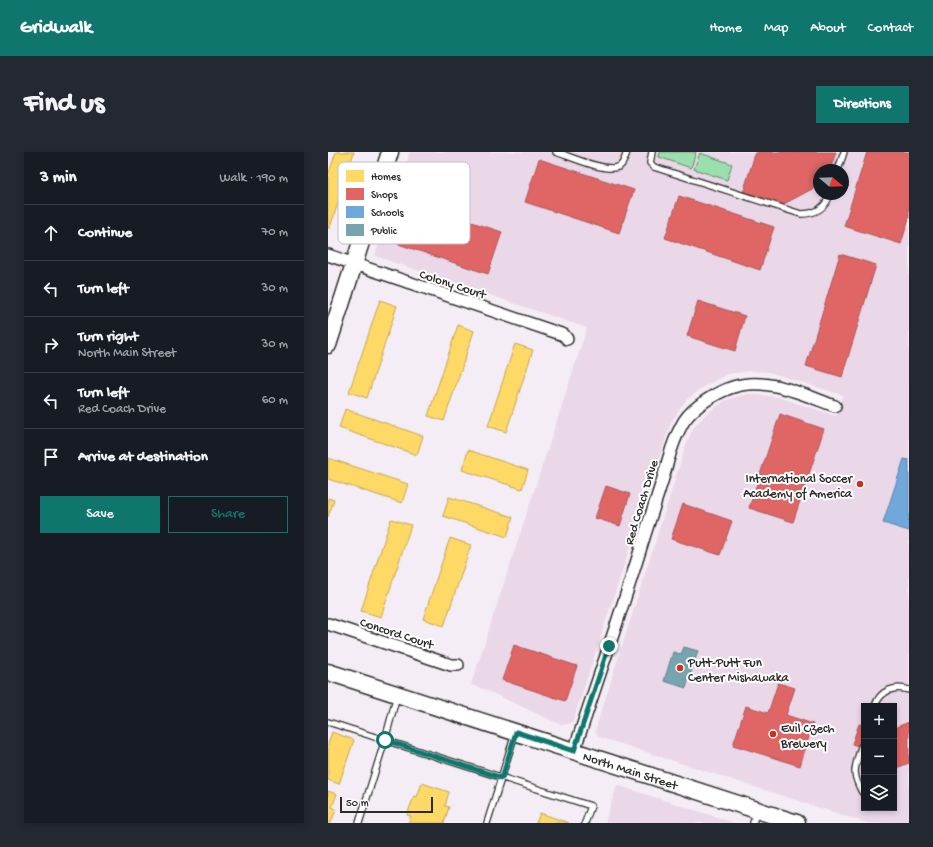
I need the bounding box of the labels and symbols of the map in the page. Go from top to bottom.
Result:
legend [338,162,470,244]
north arrow [813,164,849,200]
text: Homes [371,172,401,184]
text: Shops [371,190,398,202]
text: Schools [371,208,405,220]
text: Public [370,226,398,238]
street label: Colony Court [417,268,489,304]
street label: Red Coach Drive [622,458,663,547]
place label: International Soccer Academy of America [743,472,853,502]
marker: International Soccer Academy of America [855,479,865,489]
street label: Concord Court [358,615,436,654]
route end [600,637,618,655]
place label: Putt-Putt Fun Center Mishawaka [687,656,790,686]
marker: Putt-Putt Fun Center Mishawaka [675,663,685,673]
place label: Evil Czech Brewery [780,722,834,752]
marker: Evil Czech Brewery [768,729,778,739]
route start [376,731,394,749]
street label: North Main Street [581,750,681,795]
scale bar [340,795,433,814]

